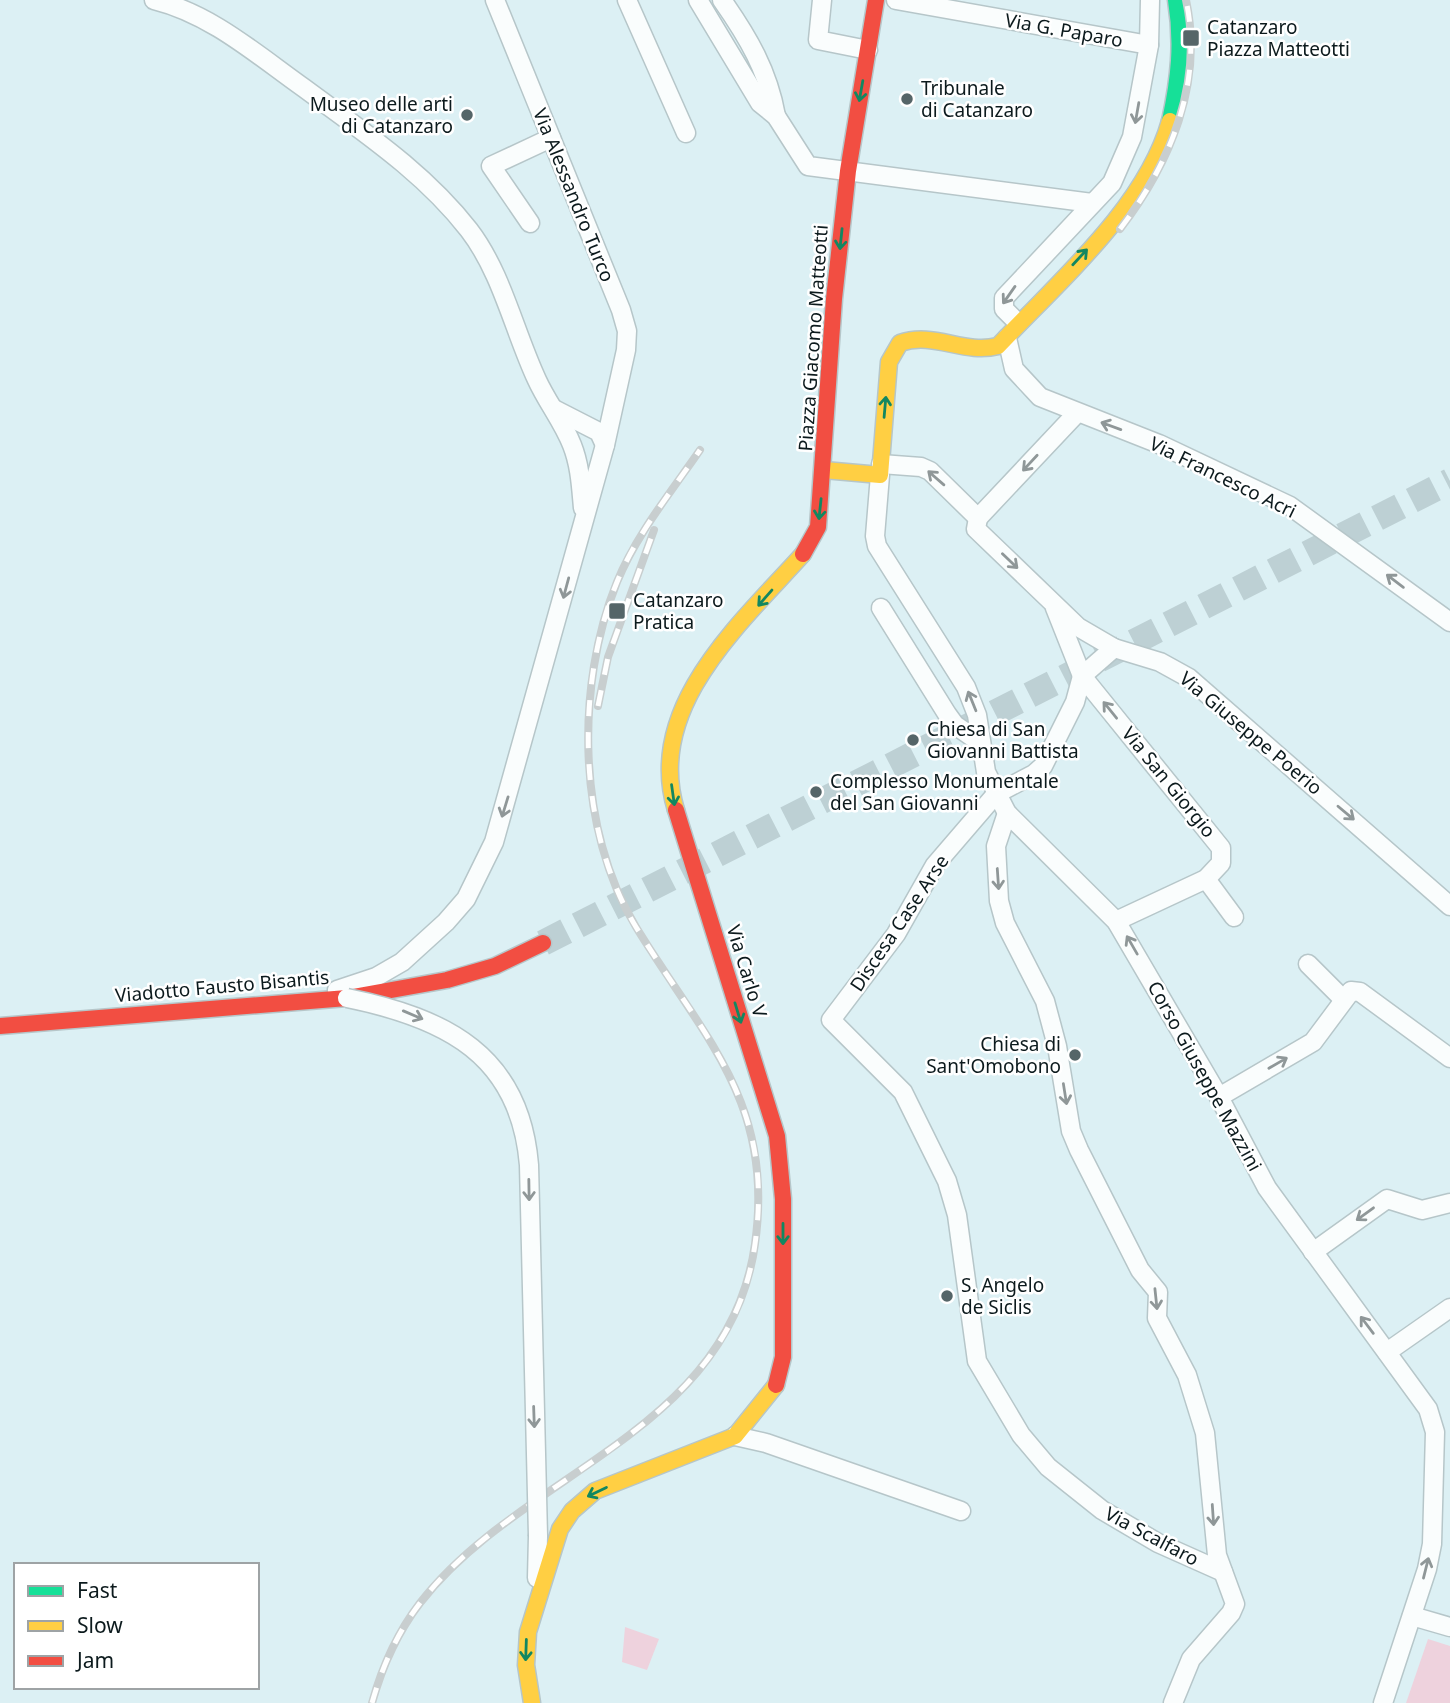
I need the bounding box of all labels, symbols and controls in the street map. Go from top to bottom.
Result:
street label: Via G. Paparo [1003,7,1125,53]
place label: Catanzaro Piazza Matteotti [1207,14,1350,62]
marker: Catanzaro Piazza Matteotti [1181,28,1201,48]
place label: Tribunale di Catanzaro [921,75,1033,123]
one-way arrow [854,80,867,102]
place label: Museo delle arti di Catanzaro [310,91,453,139]
marker: Tribunale di Catanzaro [899,91,915,107]
one-way arrow [1129,101,1143,123]
street label: Via Alessandro Turco [527,104,621,286]
marker: Museo delle arti di Catanzaro [459,107,475,123]
street label: Piazza Giacomo Matteotti [792,224,834,452]
one-way arrow [834,227,847,249]
one-way arrow [1072,248,1088,266]
one-way arrow [1002,285,1017,304]
one-way arrow [879,396,892,419]
one-way arrow [1100,419,1122,432]
street label: Via Francesco Acri [1145,430,1301,524]
one-way arrow [1021,454,1038,471]
one-way arrow [927,470,945,486]
one-way arrow [813,497,826,520]
one-way arrow [1001,553,1018,570]
one-way arrow [1387,573,1405,588]
one-way arrow [559,576,572,599]
place label: Catanzaro Pratica [633,587,723,635]
one-way arrow [757,588,773,606]
marker: Catanzaro Pratica [607,601,627,621]
street label: Via Giuseppe Poerio [1174,665,1328,801]
one-way arrow [964,691,977,712]
one-way arrow [1102,701,1118,719]
place label: Chiesa di San Giovanni Battista [927,716,1079,764]
street label: Via San Giorgio [1116,721,1222,843]
marker: Chiesa di San Giovanni Battista [905,732,921,748]
place label: Complesso Monumentale del San Giovanni [830,768,1059,816]
one-way arrow [667,783,680,806]
marker: Complesso Monumentale del San Giovanni [808,784,824,800]
one-way arrow [498,796,511,818]
one-way arrow [1337,805,1355,821]
street label: Discesa Case Arse [844,850,954,996]
one-way arrow [992,868,1005,890]
street label: Via Carlo V [721,922,774,1021]
one-way arrow [1125,935,1139,955]
street label: Viadotto Fausto Bisantis [114,964,330,1008]
street label: Corso Giuseppe Mazzini [1142,976,1268,1176]
one-way arrow [733,1001,746,1023]
one-way arrow [402,1009,423,1022]
place label: Chiesa di Sant'Omobono [926,1031,1061,1079]
marker: Chiesa di Sant'Omobono [1067,1047,1083,1063]
one-way arrow [1268,1056,1288,1070]
one-way arrow [1059,1082,1072,1105]
one-way arrow [522,1178,536,1201]
one-way arrow [1356,1207,1375,1221]
one-way arrow [776,1222,790,1245]
place label: S. Angelo de Siclis [961,1272,1044,1320]
one-way arrow [1150,1287,1163,1309]
marker: S. Angelo de Siclis [939,1288,955,1304]
one-way arrow [1360,1316,1374,1335]
one-way arrow [527,1405,540,1428]
one-way arrow [586,1486,607,1499]
street label: Via Scalfaro [1100,1500,1204,1572]
one-way arrow [1207,1503,1220,1526]
one-way arrow [1421,1557,1434,1579]
legend [14,1563,259,1689]
text: Fast [77,1576,118,1604]
text: Slow [77,1611,123,1639]
one-way arrow [520,1639,533,1662]
text: Jam [75,1646,114,1674]

